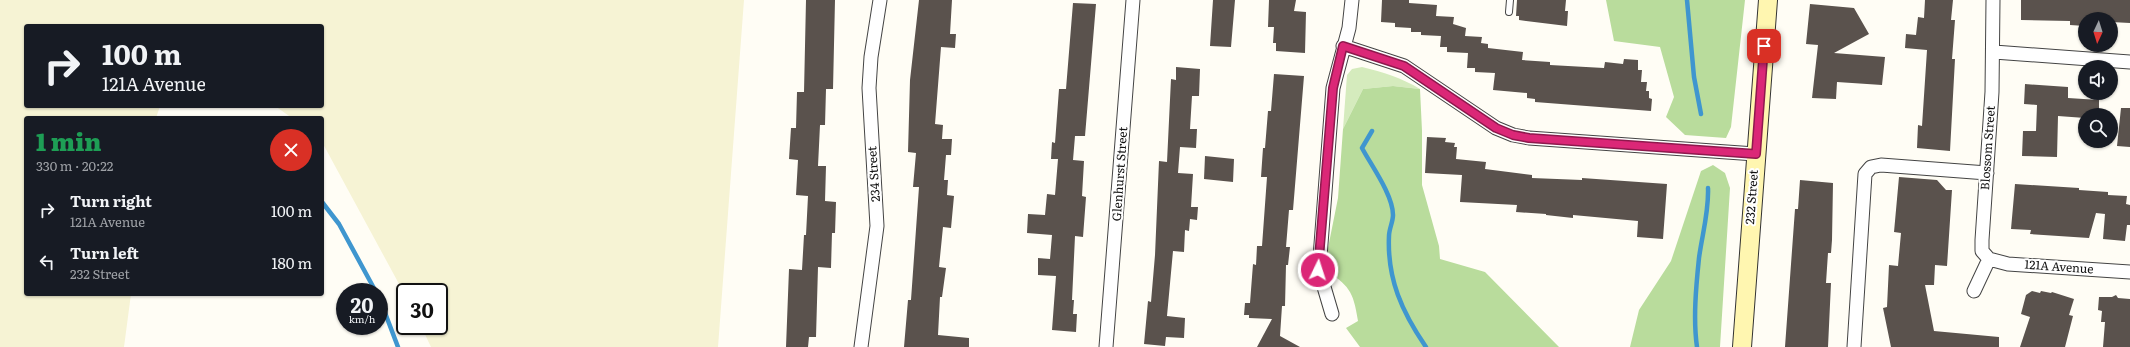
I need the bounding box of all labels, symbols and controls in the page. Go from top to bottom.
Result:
north arrow [2078,12,2118,52]
map controls [2078,12,2118,148]
pin [1747,29,1781,63]
text: 100 m [102,32,182,74]
icon: arrive [1753,35,1775,57]
icon: right [36,40,88,92]
button: sound [2078,60,2118,100]
text: 121A Avenue [102,70,206,97]
street label: Blossom Street [1975,105,1999,191]
button: search [2078,108,2118,148]
text: 1 min [36,123,101,158]
street label: Glenhurst Street [1107,126,1131,222]
button: close [270,129,312,171]
street label: 234 Street [862,145,884,203]
text: 330 m · 20:22 [36,156,113,175]
street label: 232 Street [1740,169,1762,225]
text: Turn right [70,189,152,212]
icon: right [36,199,58,221]
text: 100 m [271,199,312,222]
text: 121A Avenue [70,212,145,231]
text: Turn left [70,241,139,264]
position arrow [1297,249,1339,291]
icon: left [36,251,58,273]
text: 180 m [271,251,312,274]
street label: 121A Avenue [2024,255,2094,277]
text: 232 Street [70,264,130,283]
speed limit sign: 30 [396,283,448,335]
text: 20 [350,289,374,319]
text: km/h [349,311,375,326]

